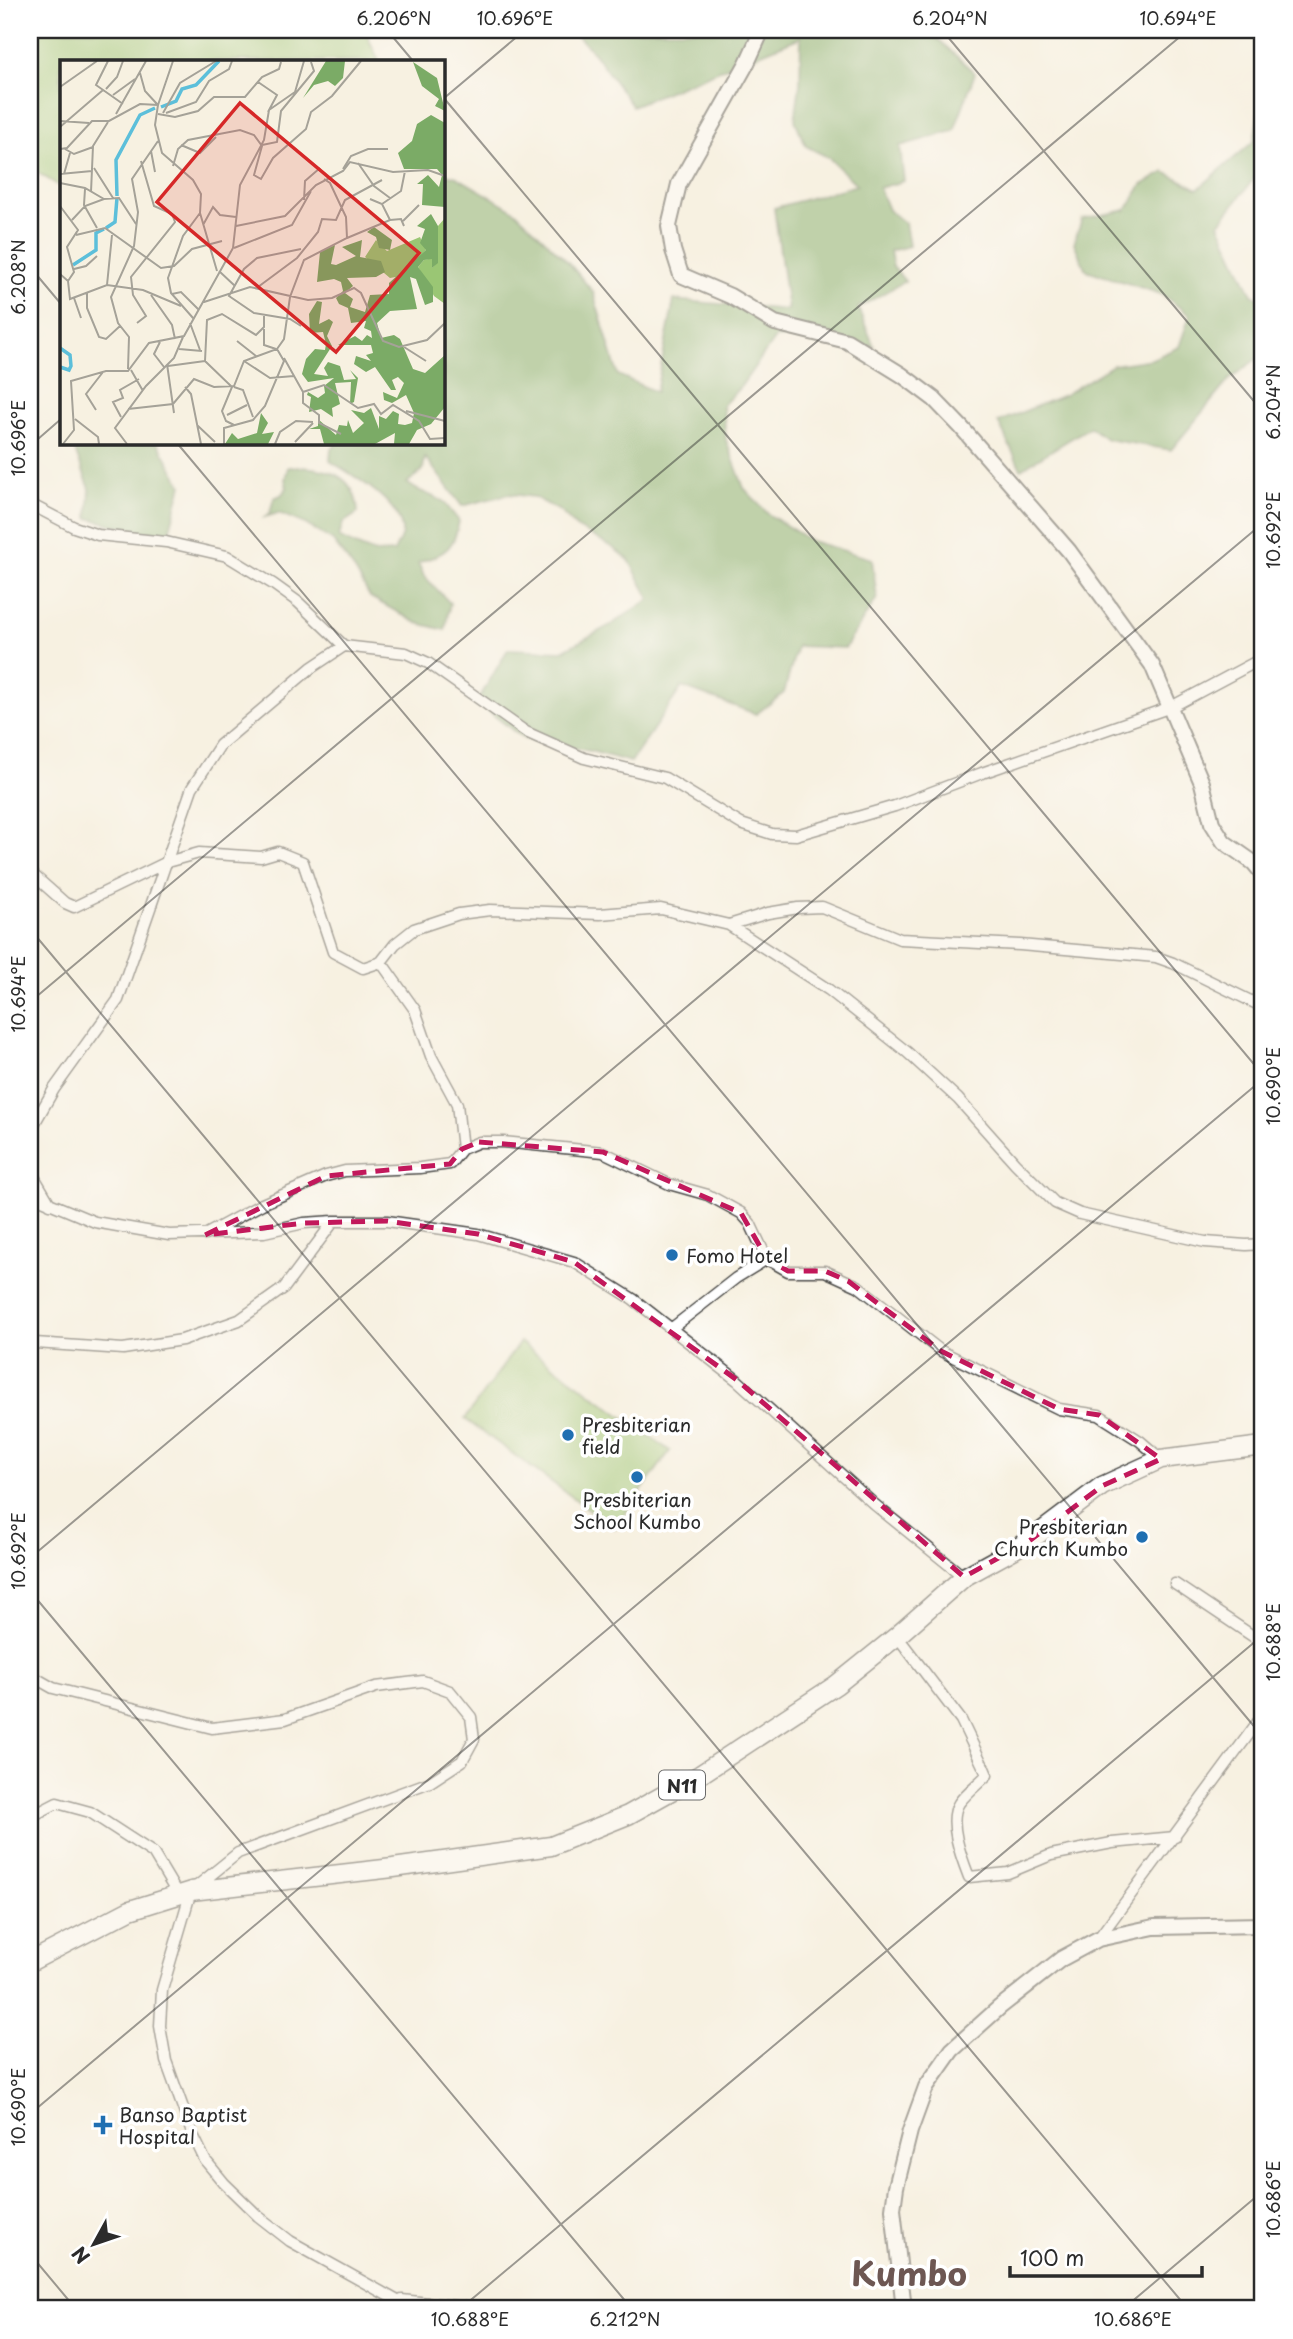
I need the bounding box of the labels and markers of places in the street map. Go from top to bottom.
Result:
place label: Fomo Hotel [686,1241,788,1269]
marker: Fomo Hotel [664,1247,680,1263]
place label: Presbiterian field [582,1410,691,1460]
marker: Presbiterian field [560,1427,576,1443]
marker: Presbiterian School Kumbo [629,1469,645,1485]
place label: Presbiterian School Kumbo [573,1485,701,1535]
place label: Presbiterian Church Kumbo [994,1512,1128,1562]
marker: Presbiterian Church Kumbo [1134,1529,1150,1545]
place label: Banso Baptist Hospital [119,2100,247,2150]
marker: Banso Baptist Hospital [93,2115,113,2135]

